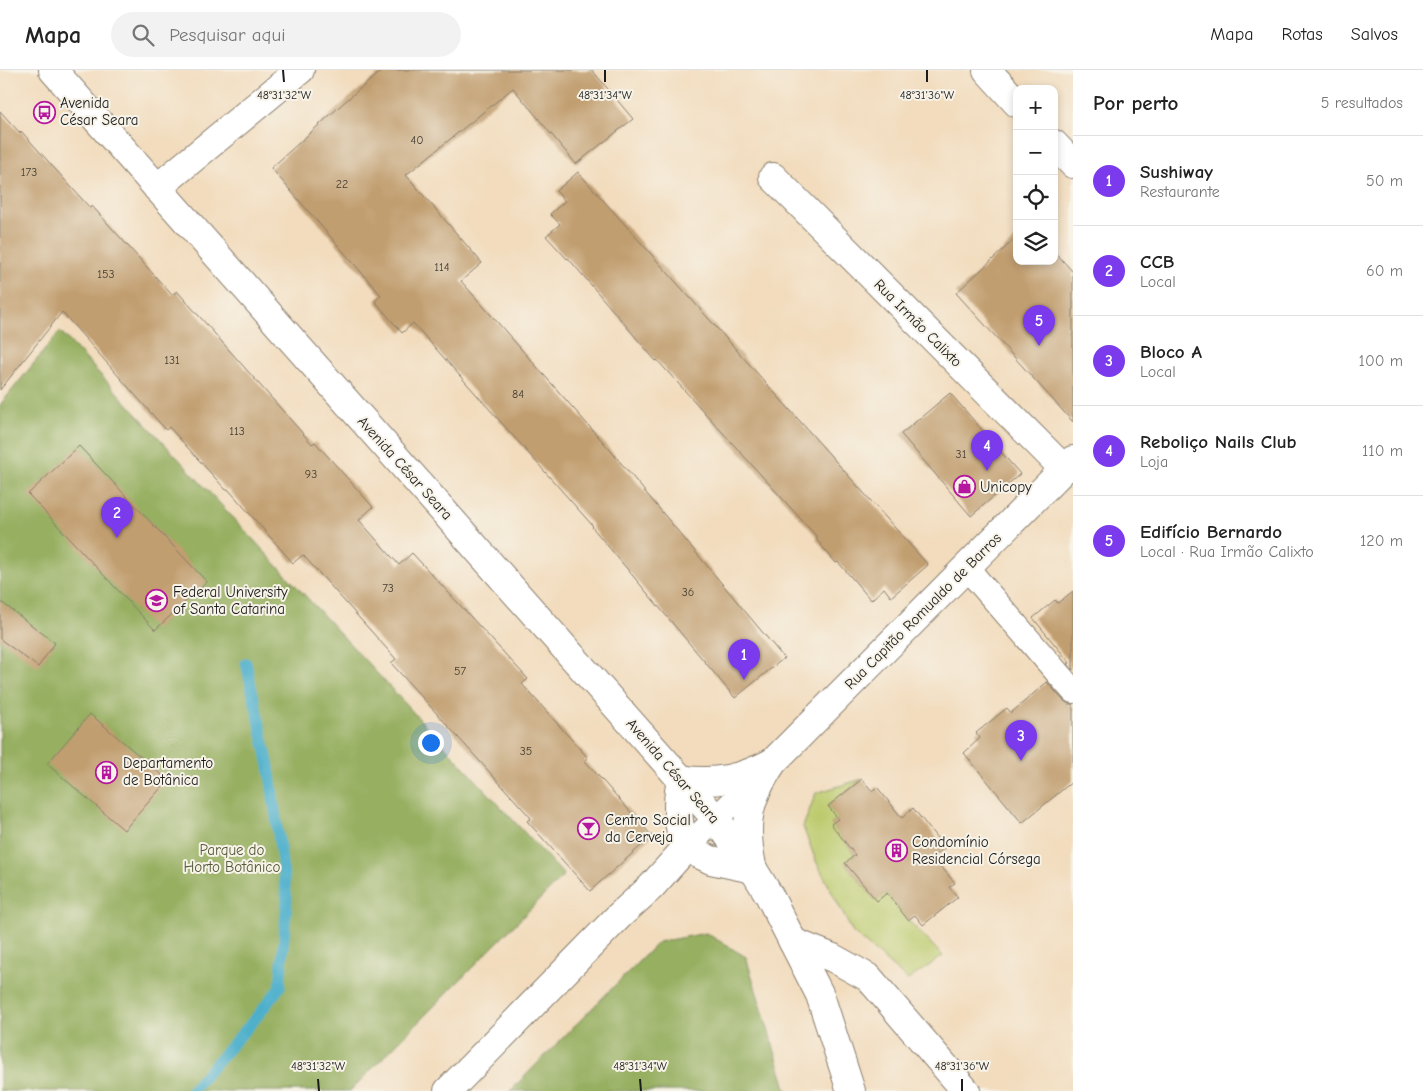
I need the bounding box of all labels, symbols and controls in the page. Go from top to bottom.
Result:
search box [111,12,461,57]
text: Mapa [25,21,81,49]
icon: search [129,21,157,49]
text: Pesquisar aqui [169,24,285,46]
text: Mapa [1210,24,1254,45]
text: Rotas [1282,24,1323,45]
text: Salvos [1351,24,1398,45]
map controls [1013,85,1058,265]
button: + [1013,85,1058,130]
text: 48°31'32"W [257,88,312,102]
text: 48°31'34"W [578,88,632,102]
text: 48°31'36"W [900,88,955,102]
text: Por perto [1093,91,1178,115]
place label: Avenida César Seara [60,94,139,129]
text: 5 resultados [1321,94,1403,112]
bus stop icon: Avenida César Seara [32,100,56,124]
button: − [1013,130,1058,175]
house number: 40 [410,133,424,147]
text: Sushiway [1140,161,1213,183]
house number: 173 [21,165,37,179]
text: 1 [1106,172,1112,190]
text: 50 m [1366,172,1403,190]
button: locate [1013,175,1058,220]
house number: 22 [336,177,348,191]
text: Restaurante [1140,183,1220,201]
button: layers [1013,220,1058,265]
text: CCB [1140,251,1174,273]
house number: 114 [434,260,450,274]
text: 2 [1105,262,1113,280]
text: 60 m [1366,262,1403,280]
house number: 153 [97,267,115,281]
text: Local [1140,273,1176,291]
street label: Rua Irmão Calixto [870,275,966,371]
pin: 5 [1023,305,1055,346]
text: Bloco A [1140,341,1202,363]
text: 3 [1105,352,1113,370]
text: 100 m [1359,352,1403,370]
house number: 131 [164,353,180,367]
text: Local [1140,363,1176,381]
house number: 84 [512,387,524,401]
street label: Avenida César Seara [354,412,456,524]
house number: 113 [229,424,245,438]
pin: 4 [971,430,1003,471]
text: Reboliço Nails Club [1140,431,1297,453]
text: 4 [1105,442,1113,460]
text: 110 m [1362,442,1403,460]
house number: 31 [956,447,967,461]
text: Loja [1140,453,1168,471]
house number: 93 [305,467,317,481]
shop icon: Unicopy [952,475,976,499]
place label: Unicopy [980,478,1032,496]
pin: 2 [101,497,133,538]
text: Edifício Bernardo [1140,521,1282,543]
street label: Rua Capitão Romualdo de Barros [841,529,1005,693]
text: 5 [1105,532,1113,550]
text: 120 m [1360,532,1403,550]
text: Local · Rua Irmão Calixto [1140,543,1314,561]
house number: 73 [382,581,394,595]
place label: Federal University of Santa Catarina [173,583,288,618]
house number: 36 [682,585,694,599]
school or university icon: Federal University of Santa Catarina [145,589,169,613]
pin: 1 [728,639,760,680]
house number: 57 [454,664,466,678]
street label: Avenida César Seara [623,715,723,827]
pin: 3 [1005,720,1037,761]
your location [418,730,444,756]
house number: 35 [520,744,532,758]
place label: Departamento de Botânica [123,754,213,789]
building icon: Departamento de Botânica [95,760,119,784]
place label: Centro Social da Cerveja [605,811,691,846]
bar icon: Centro Social da Cerveja [577,817,601,841]
place label: Condomínio Residencial Córsega [912,833,1041,868]
building icon: Condomínio Residencial Córsega [884,839,908,863]
park label: Parque do Horto Botânico [183,841,281,876]
text: 48°31'32"W [291,1059,346,1073]
text: 48°31'34"W [613,1059,667,1073]
text: 48°31'36"W [935,1059,990,1073]

